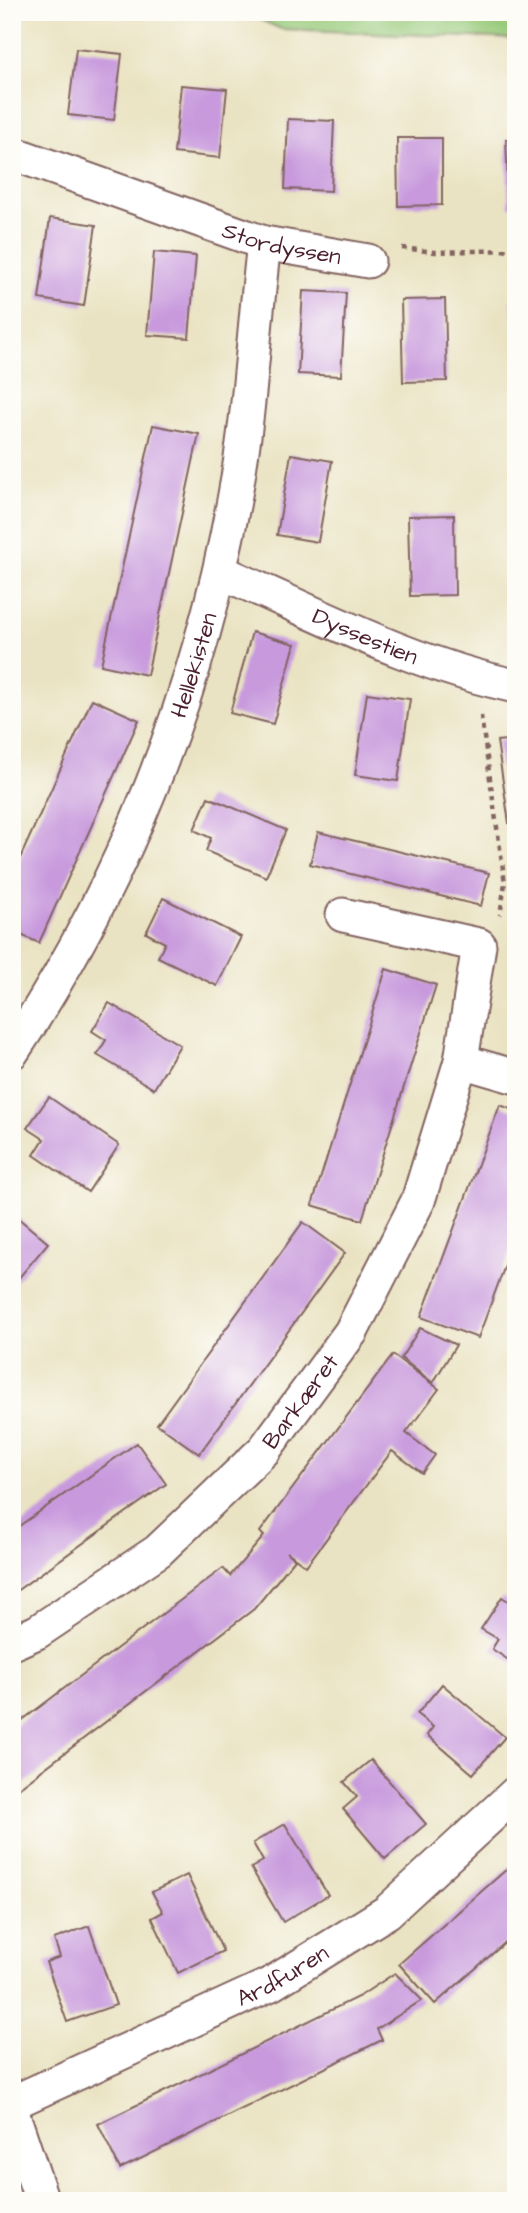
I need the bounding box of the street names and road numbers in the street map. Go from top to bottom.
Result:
street label: Stordyssen [218,214,343,273]
street label: Dyssestien [307,600,422,673]
street label: Hellekisten [163,609,225,722]
street label: Barkæret [255,1347,347,1456]
street label: Ardfuren [231,1937,335,2015]

